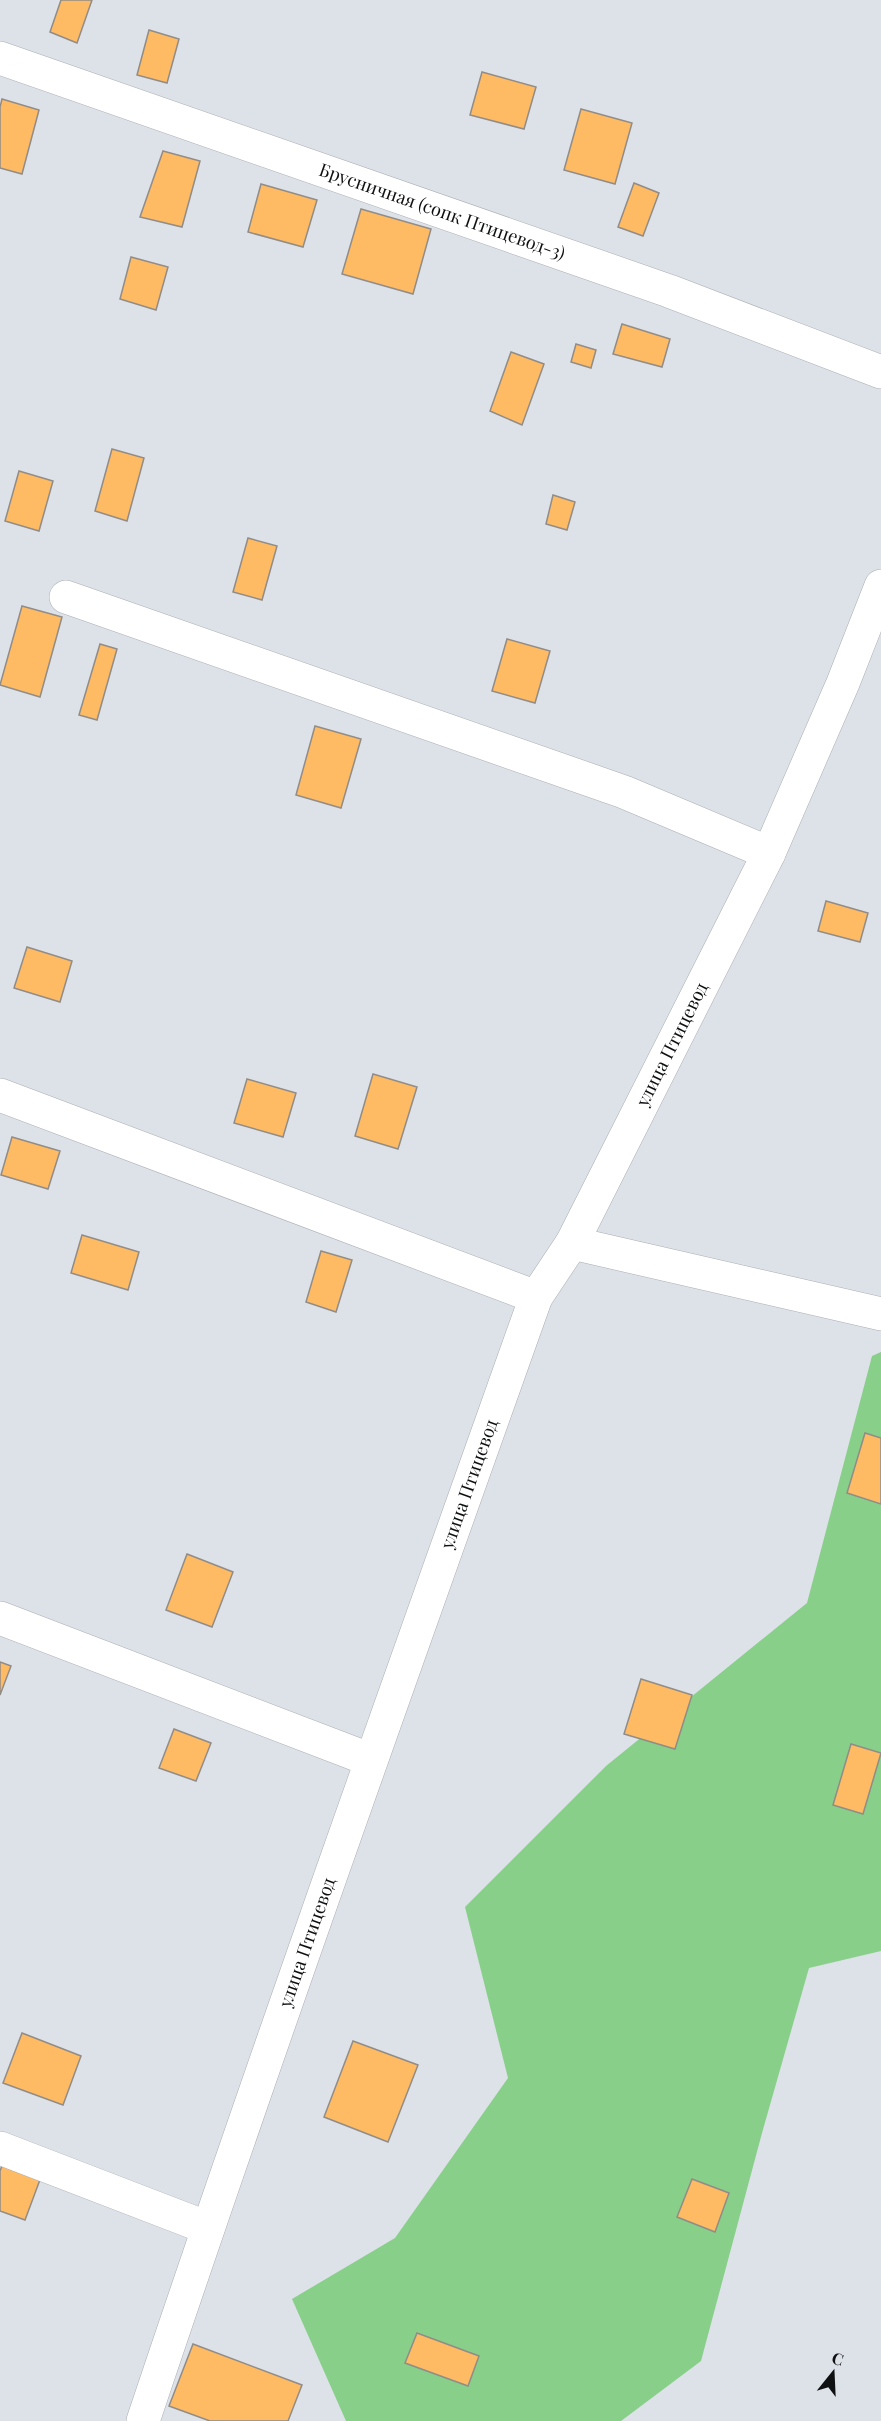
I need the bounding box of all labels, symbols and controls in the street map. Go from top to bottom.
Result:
street label: Брусничная (сопк Птицевод-3) [316,157,568,265]
street label: улица Птицевод [630,977,713,1111]
street label: улица Птицевод [434,1415,503,1553]
street label: улица Птицевод [272,1873,340,2011]
north arrow [803,2343,863,2403]
text: С [829,2347,846,2370]

